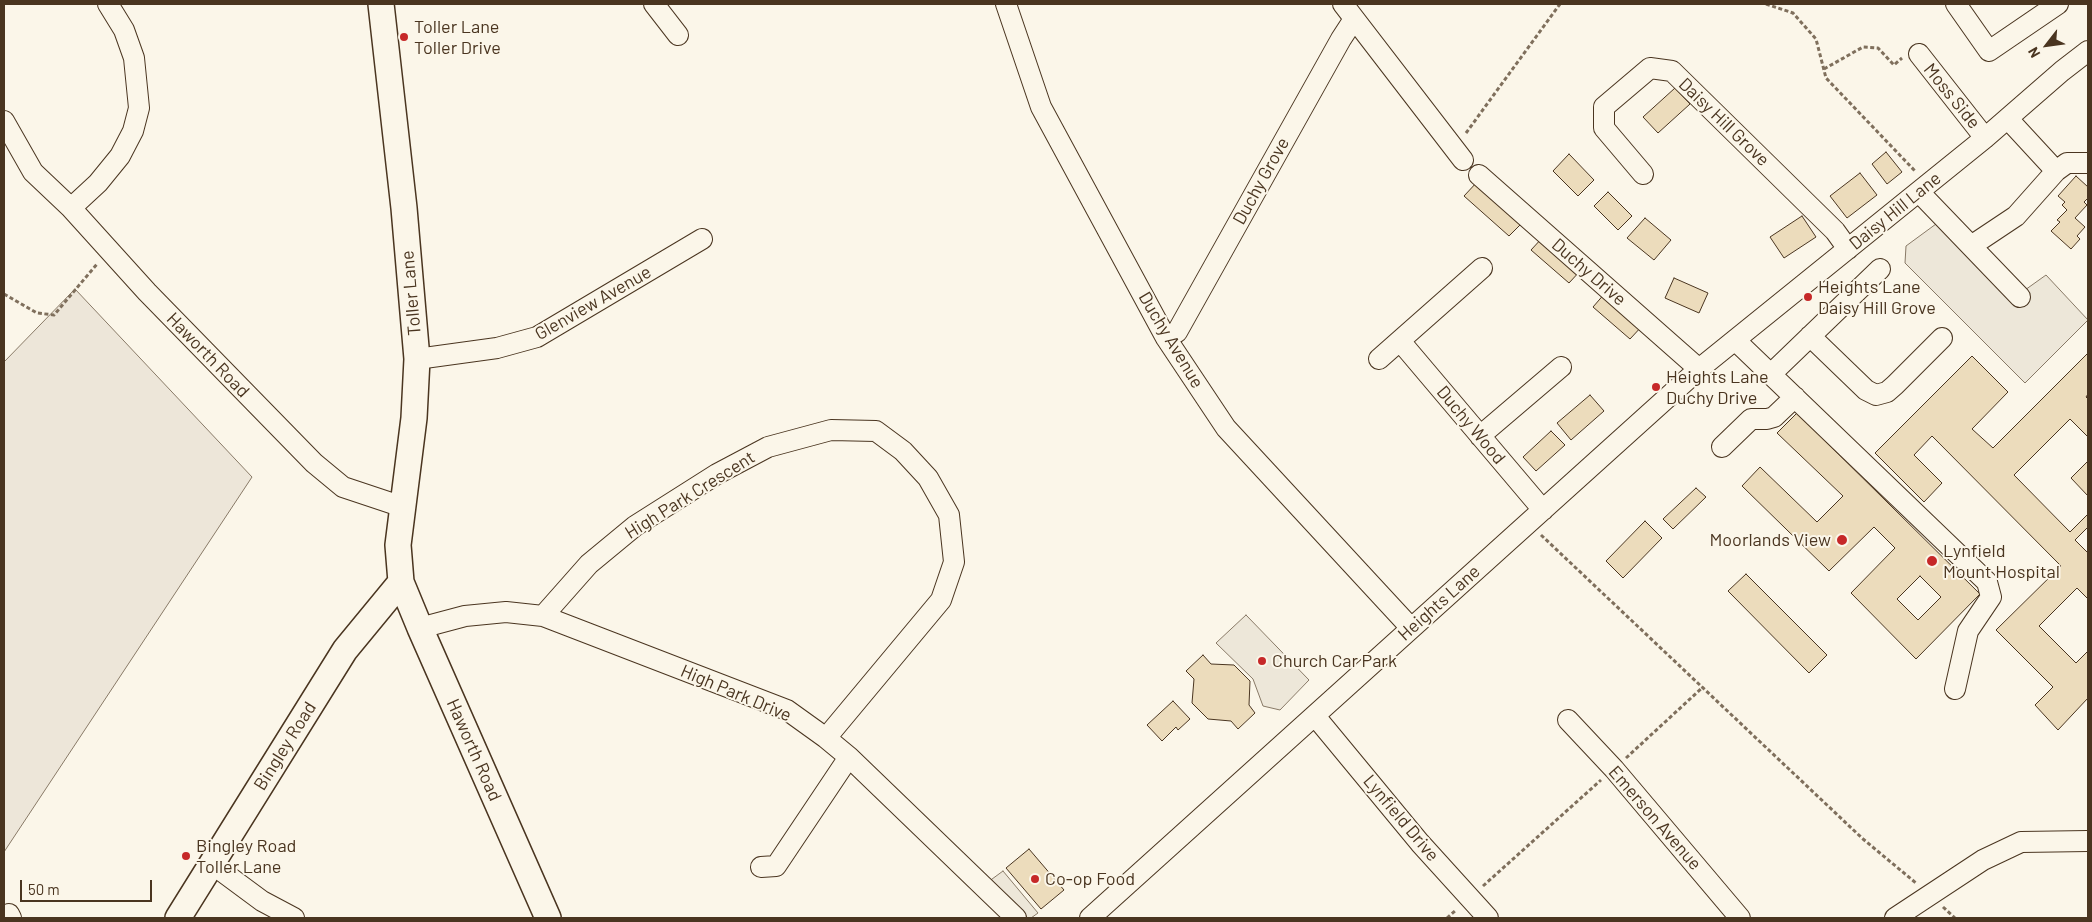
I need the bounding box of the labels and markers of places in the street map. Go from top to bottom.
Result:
place label: Toller Lane Toller Drive [414,16,501,58]
marker: Toller Lane Toller Drive [398,31,410,43]
place label: Heights Lane Daisy Hill Grove [1818,276,1936,318]
marker: Heights Lane Daisy Hill Grove [1802,291,1814,303]
place label: Heights Lane Duchy Drive [1666,366,1769,408]
marker: Heights Lane Duchy Drive [1650,381,1662,393]
place label: Moorlands View [1709,529,1831,551]
marker: Moorlands View [1835,533,1849,547]
place label: Lynfield Mount Hospital [1943,540,2060,582]
marker: Lynfield Mount Hospital [1925,554,1939,568]
place label: Church Car Park [1272,650,1397,672]
marker: Church Car Park [1256,655,1268,667]
place label: Bingley Road Toller Lane [196,835,296,878]
marker: Bingley Road Toller Lane [180,850,192,862]
place label: Co-op Food [1045,868,1135,890]
marker: Co-op Food [1029,873,1041,885]

